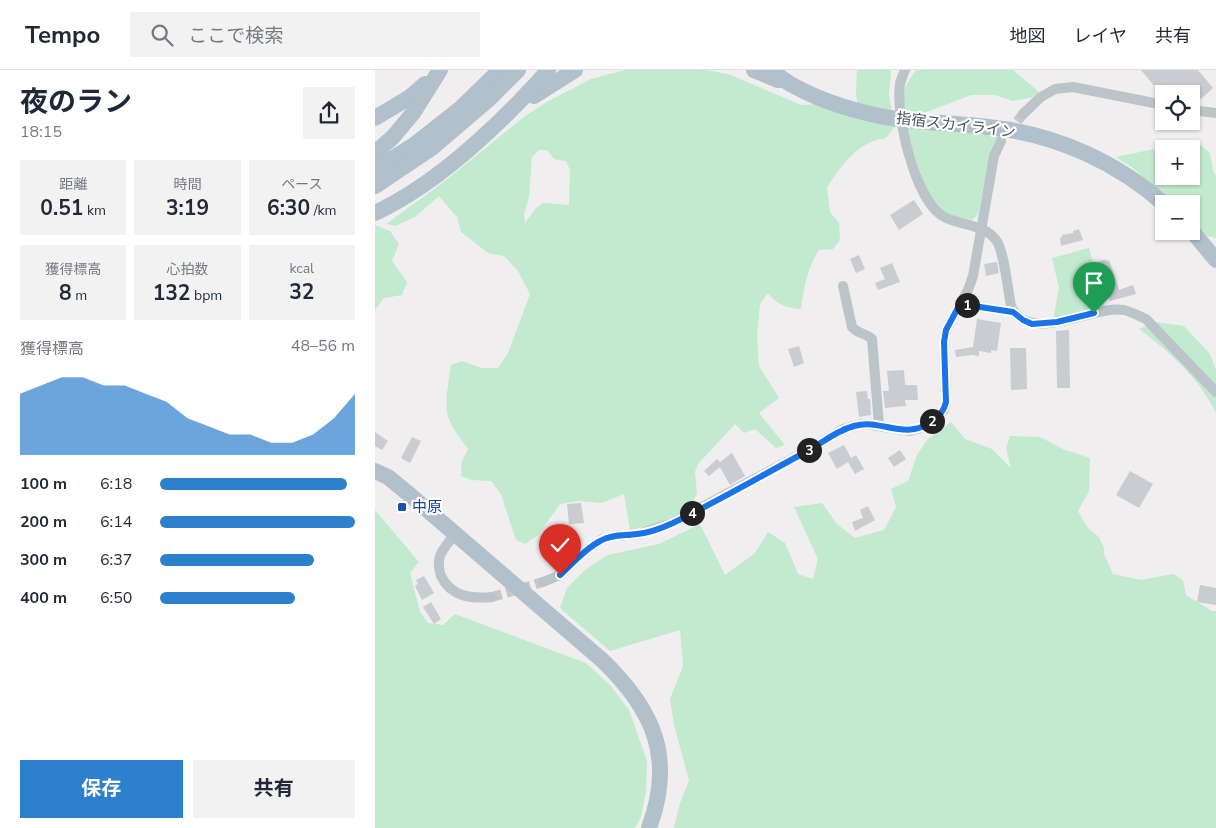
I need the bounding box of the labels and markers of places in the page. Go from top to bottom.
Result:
pin [1073,262,1115,313]
pin: 1 [955,292,979,318]
pin: 2 [919,408,945,434]
pin: 3 [797,438,821,462]
place label: 中原 [412,497,442,517]
pin: 4 [679,500,705,526]
marker: 中原 [396,501,408,513]
pin [539,524,581,575]

